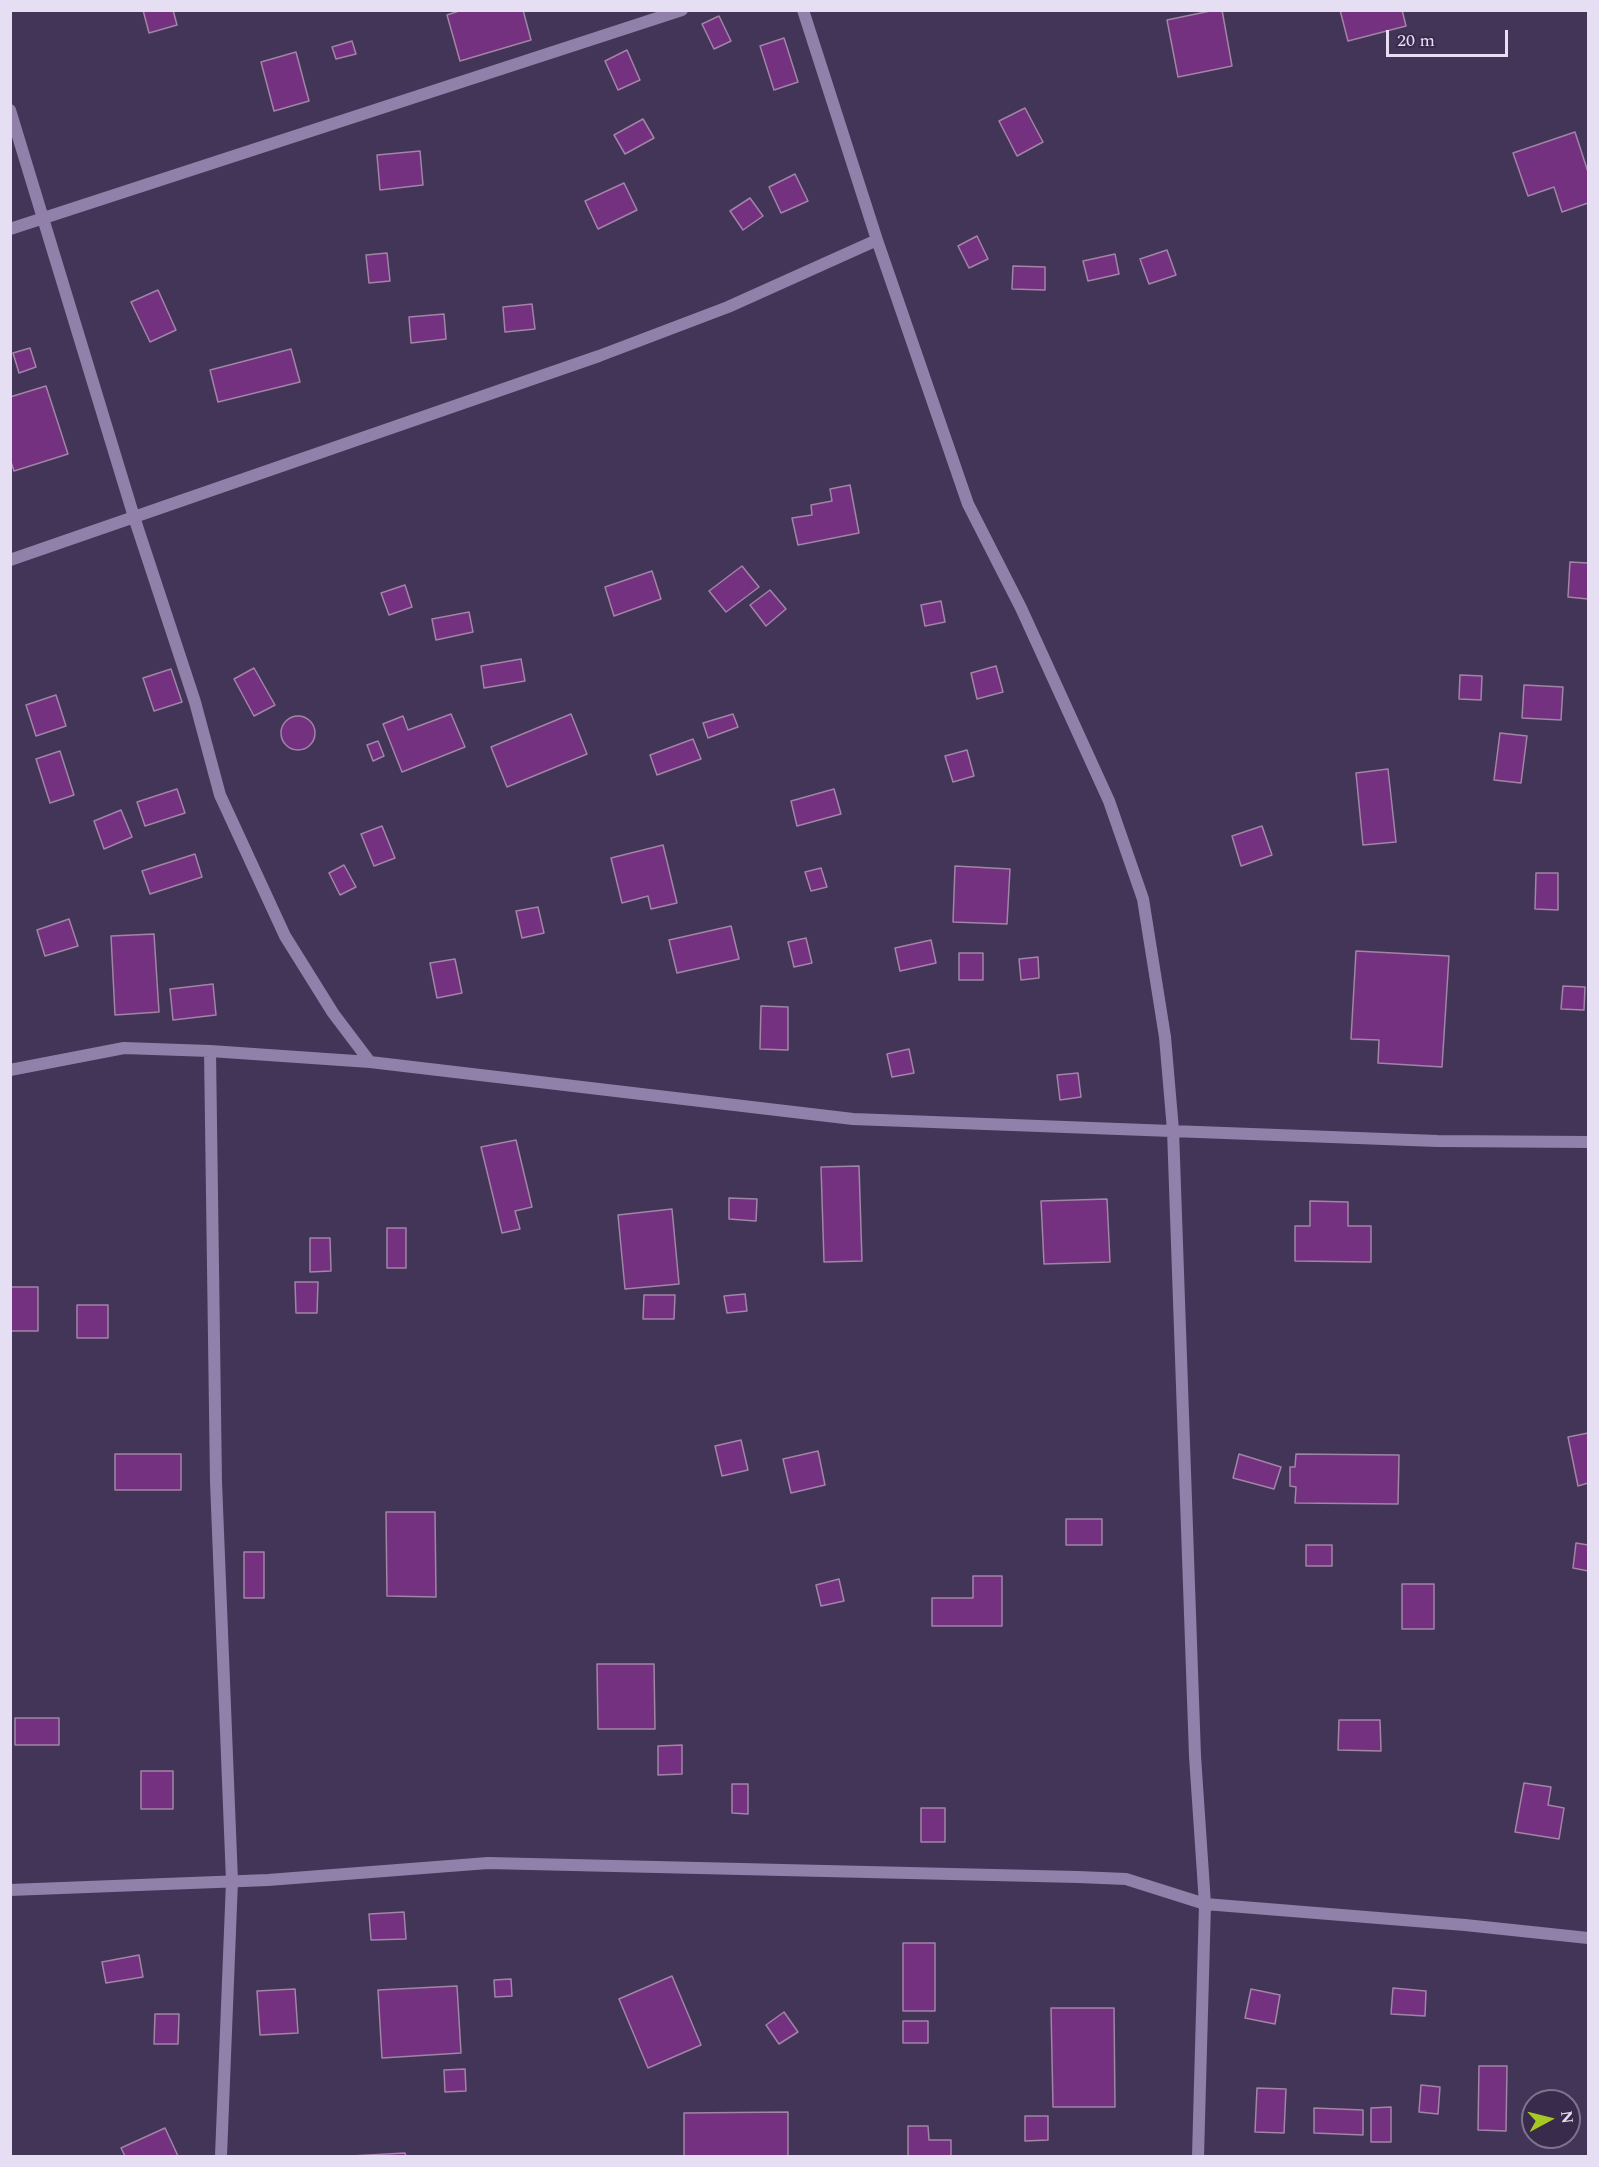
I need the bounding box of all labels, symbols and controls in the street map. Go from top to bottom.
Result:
scale bar [1389,18,1510,56]
text: 20 m [1397,27,1435,54]
north arrow [1521,2089,1581,2149]
text: N [1554,2109,1580,2125]

